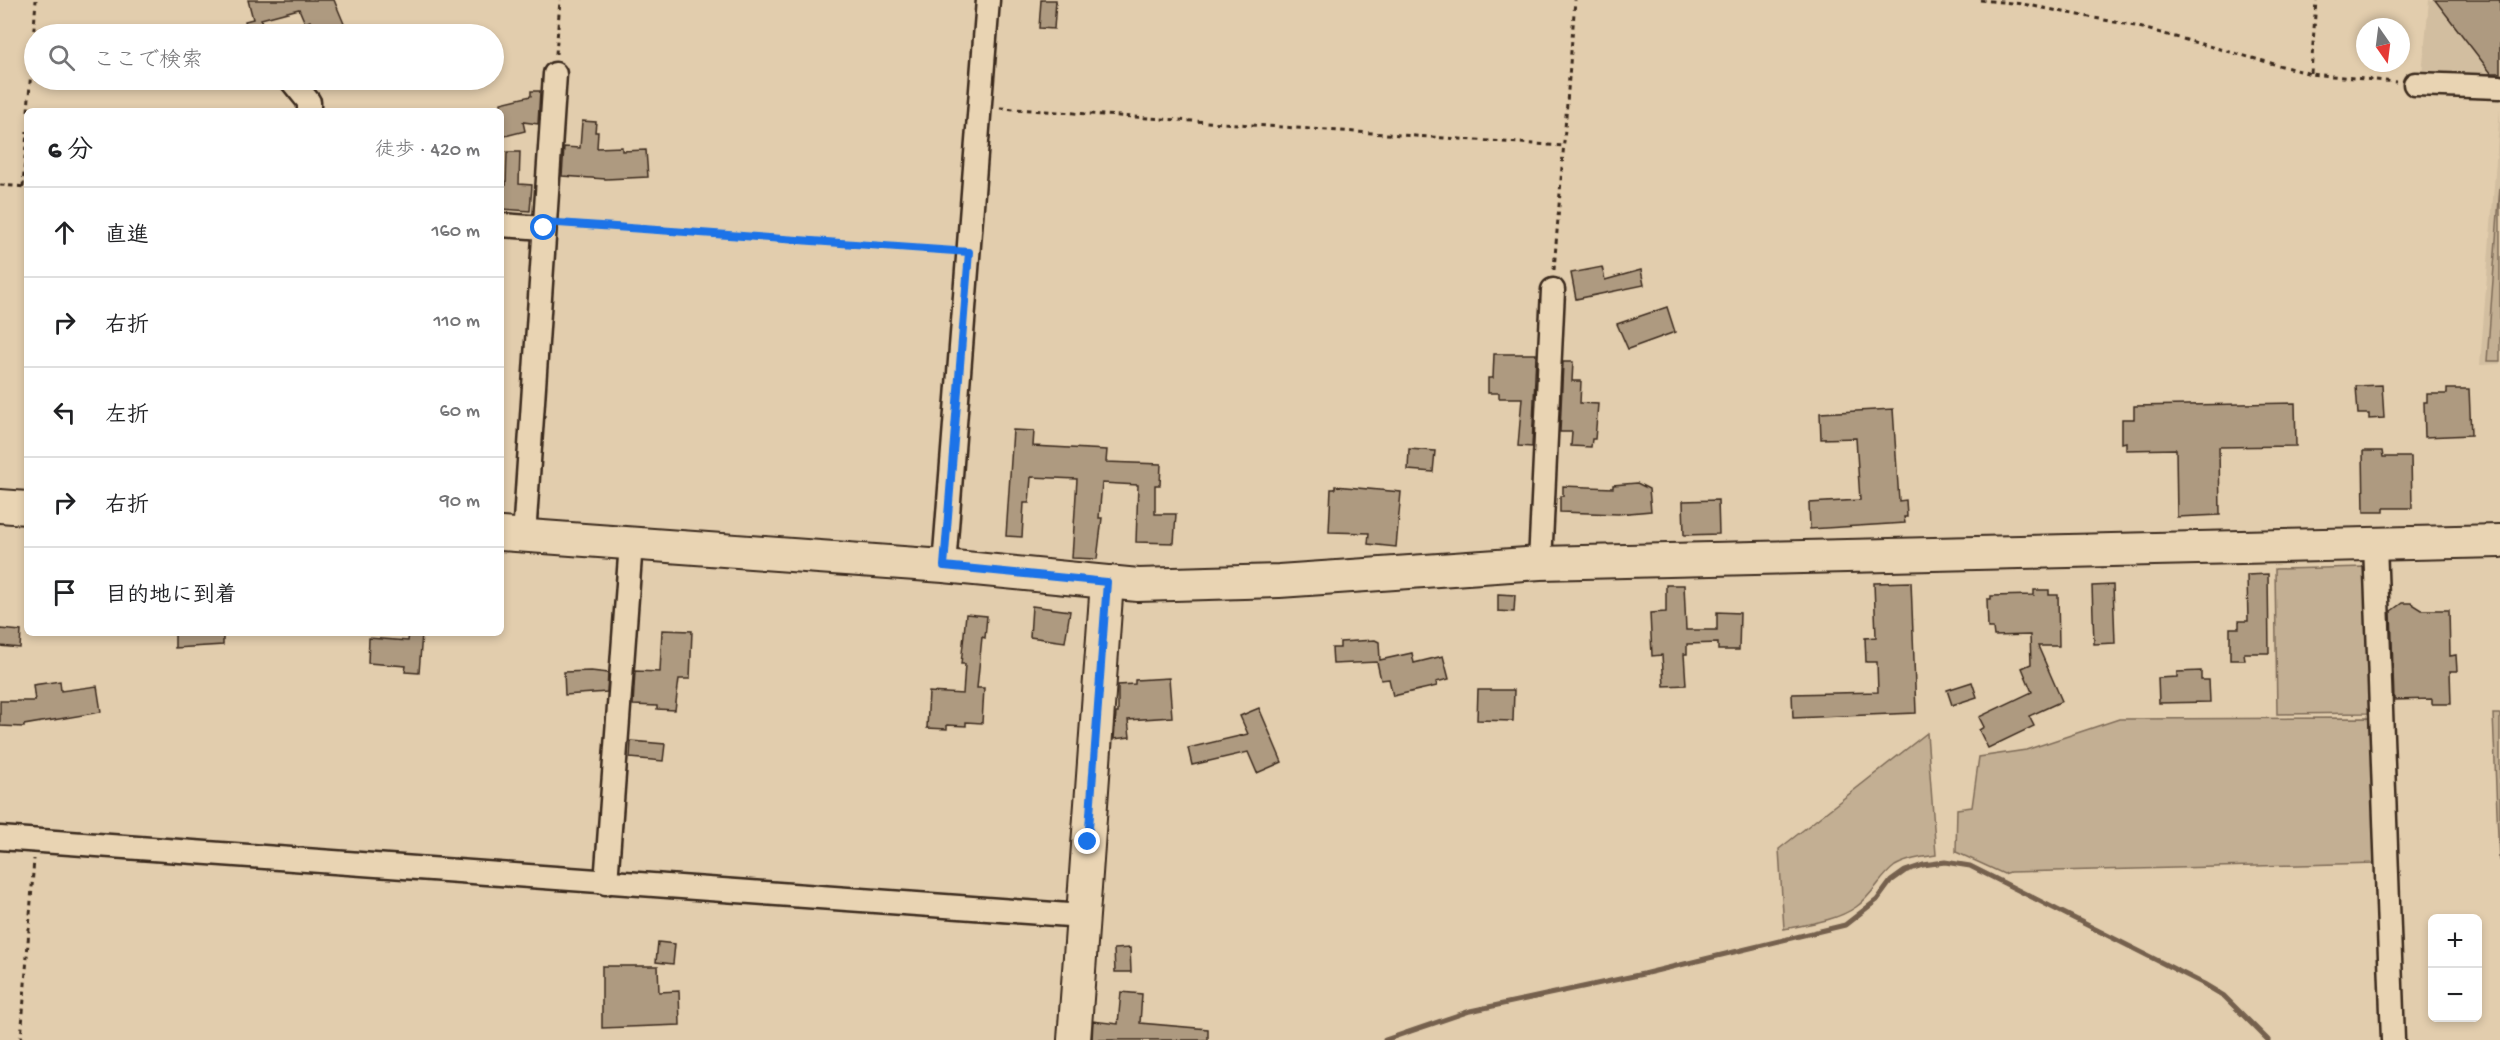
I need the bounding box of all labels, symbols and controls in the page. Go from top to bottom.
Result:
north arrow [2356,18,2410,72]
search box [24,24,504,90]
icon: search [45,41,78,74]
text: ここで検索 [93,49,203,75]
text: 6 分 [48,137,93,168]
text: 徒歩 · 420 m [375,140,480,163]
route start [530,214,556,240]
icon: ahead [48,216,81,249]
text: 160 m [431,221,480,244]
text: 直進 [105,224,149,250]
icon: right [48,306,81,339]
text: 110 m [434,311,480,334]
text: 右折 [105,314,149,340]
icon: left [48,396,81,429]
text: 60 m [440,401,480,424]
text: 左折 [105,404,149,430]
icon: right [48,486,81,519]
text: 90 m [440,491,480,514]
text: 右折 [105,494,149,520]
icon: arrive [48,576,81,609]
text: 目的地に到着 [105,584,237,610]
route end [1074,828,1100,854]
map controls [2428,914,2482,1022]
button: + [2428,914,2482,968]
button: − [2428,968,2482,1022]

